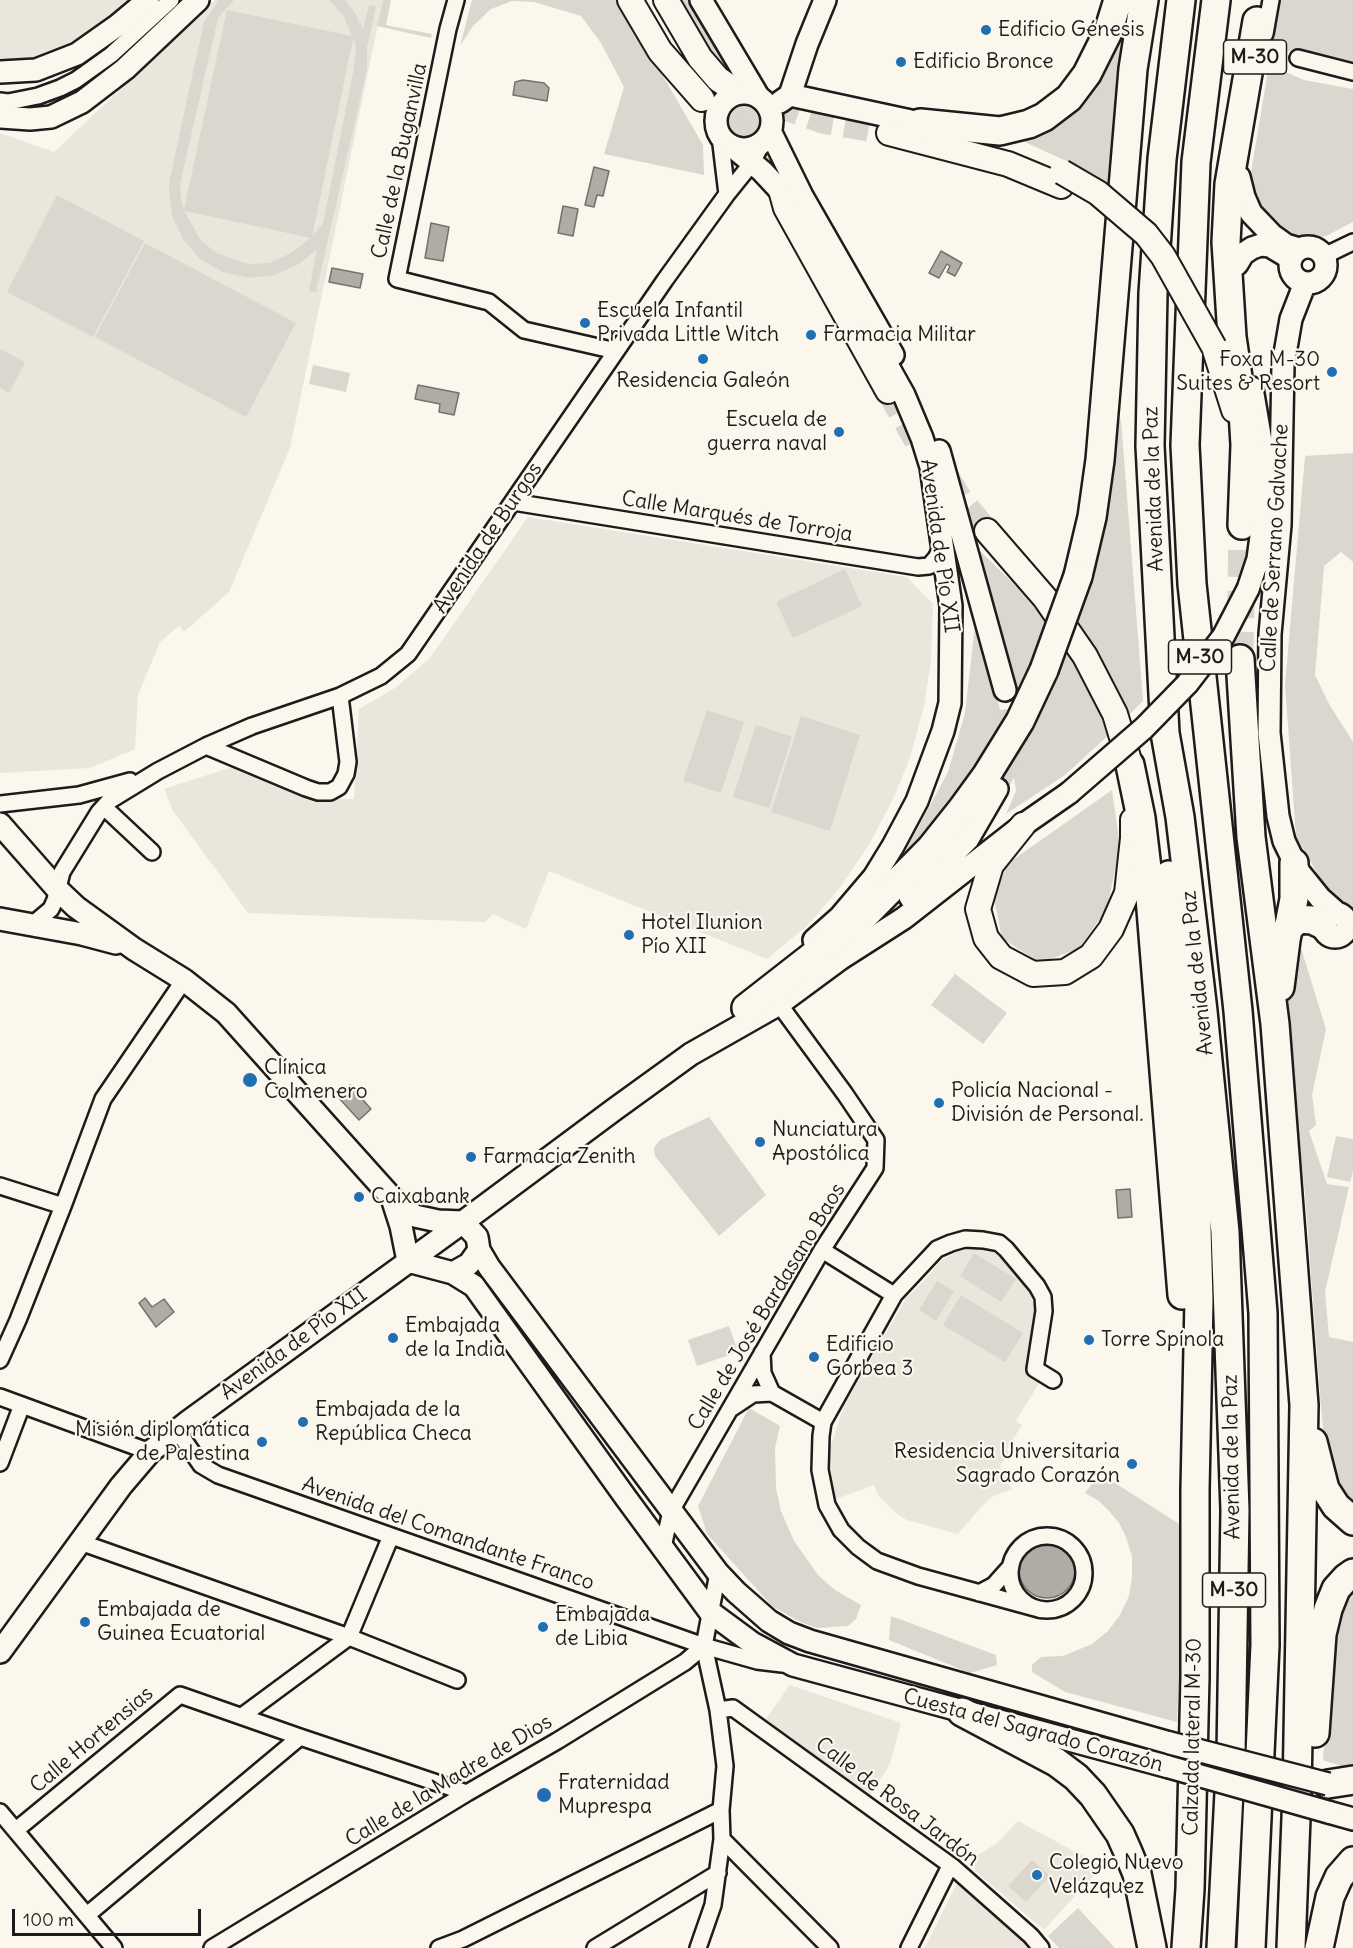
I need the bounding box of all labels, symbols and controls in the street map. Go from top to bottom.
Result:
place label: Edificio Génesis [998,17,1145,43]
marker: Edificio Génesis [979,23,993,37]
road number: M-30 [1224,40,1286,74]
place label: Edificio Bronce [913,49,1054,75]
marker: Edificio Bronce [894,55,908,69]
street label: Calle de la Buganvilla [367,61,433,261]
place label: Escuela Infantil Privada Little Witch [597,298,779,348]
marker: Escuela Infantil Privada Little Witch [578,316,592,330]
place label: Farmacia Militar [823,322,976,348]
marker: Farmacia Militar [804,328,818,342]
place label: Foxa M-30 Suites & Resort [1176,347,1320,397]
marker: Residencia Galeón [696,352,710,366]
marker: Foxa M-30 Suites & Resort [1325,365,1339,379]
place label: Residencia Galeón [616,368,790,394]
street label: Avenida de la Paz [1139,406,1169,572]
place label: Escuela de guerra naval [707,407,827,457]
street label: Calle de Serrano Galvache [1256,423,1294,673]
marker: Escuela de guerra naval [832,425,846,439]
street label: Avenida de Burgos [428,458,548,618]
street label: Avenida de Pío XII [914,458,964,634]
street label: Calle Marqués de Torroja [620,486,854,548]
road number: M-30 [1168,640,1232,674]
street label: Avenida de la Paz [1177,889,1219,1057]
place label: Hotel Ilunion Pío XII [641,910,763,960]
marker: Hotel Ilunion Pío XII [622,928,636,942]
place label: Clínica Colmenero [264,1055,368,1105]
marker: Clínica Colmenero [241,1071,259,1089]
place label: Policía Nacional - División de Personal. [951,1078,1144,1128]
marker: Policía Nacional - División de Personal. [932,1096,946,1110]
place label: Nunciatura Apostólica [772,1117,878,1167]
marker: Nunciatura Apostólica [753,1135,767,1149]
place label: Farmacia Zenith [483,1144,636,1170]
marker: Farmacia Zenith [464,1150,478,1164]
street label: Calle de José Bardasano Baos [683,1179,851,1435]
place label: Caixabank [371,1184,470,1210]
marker: Caixabank [352,1190,366,1204]
street label: Avenida de Pío XII [216,1282,372,1406]
place label: Embajada de la India [405,1313,505,1363]
place label: Torre Spínola [1101,1327,1224,1353]
marker: Embajada de la India [386,1331,400,1345]
place label: Edificio Gorbea 3 [826,1332,913,1382]
marker: Torre Spínola [1082,1333,1096,1347]
marker: Edificio Gorbea 3 [807,1350,821,1364]
street label: Avenida de la Paz [1218,1374,1246,1540]
place label: Embajada de la República Checa [315,1397,472,1447]
marker: Embajada de la República Checa [296,1415,310,1429]
place label: Misión diplomática de Palestina [75,1417,250,1467]
marker: Misión diplomática de Palestina [255,1435,269,1449]
place label: Residencia Universitaria Sagrado Corazón [894,1439,1120,1489]
marker: Residencia Universitaria Sagrado Corazón [1125,1457,1139,1471]
street label: Avenida del Comandante Franco [298,1472,598,1596]
road number: M-30 [1202,1573,1266,1607]
place label: Embajada de Guinea Ecuatorial [97,1597,265,1647]
place label: Embajada de Libia [555,1602,650,1652]
marker: Embajada de Guinea Ecuatorial [78,1615,92,1629]
marker: Embajada de Libia [536,1620,550,1634]
street label: Calzada lateral M-30 [1179,1638,1207,1836]
street label: Calle Hortensias [25,1681,159,1799]
street label: Cuesta del Sagrado Corazón [900,1684,1166,1778]
street label: Calle de la Madre de Dios [341,1709,557,1853]
street label: Calle de Rosa Jardón [810,1732,984,1872]
place label: Fraternidad Muprespa [558,1770,670,1820]
marker: Fraternidad Muprespa [535,1786,553,1804]
place label: Colegio Nuevo Velázquez [1049,1850,1183,1900]
marker: Colegio Nuevo Velázquez [1030,1868,1044,1882]
scale bar [15,1897,204,1935]
text: 100 m [23,1908,74,1931]

